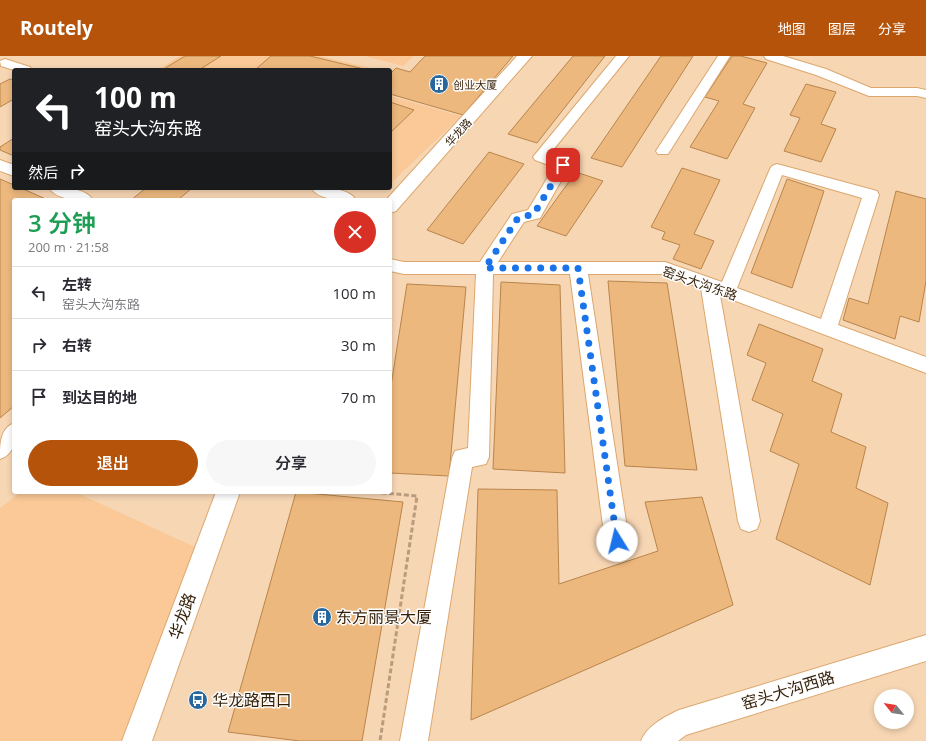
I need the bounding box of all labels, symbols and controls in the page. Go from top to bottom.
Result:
text: Routely [20,15,93,41]
text: 地图 [778,19,806,38]
text: 图层 [828,19,856,38]
text: 分享 [878,19,906,38]
building icon: 创业大厦 [428,73,450,95]
place label: 创业大厦 [453,77,497,92]
text: 100 m [94,78,177,116]
icon: left [28,84,80,136]
street label: 华龙路 [441,115,475,149]
text: 窑头大沟东路 [94,116,202,140]
pin [546,148,580,182]
icon: arrive [552,154,574,176]
icon: right [66,160,88,182]
text: 然后 [28,162,58,182]
text: 3 分钟 [28,206,96,239]
button: close [334,211,376,253]
text: 200 m · 21:58 [28,238,109,256]
street label: 窑头大沟东路 [660,262,740,304]
text: 左转 [62,274,92,294]
icon: left [28,282,50,304]
text: 100 m [332,283,376,303]
text: 窑头大沟东路 [62,295,140,313]
icon: right [28,334,50,356]
text: 右转 [62,335,92,355]
text: 30 m [341,335,376,355]
icon: arrive [28,386,50,408]
text: 到达目的地 [62,387,137,407]
text: 70 m [341,387,376,407]
button: 退出 [28,440,198,486]
button: 分享 [206,440,376,486]
position arrow [596,520,638,562]
street label: 华龙路 [163,590,201,642]
building icon: 东方丽景大厦 [311,606,333,628]
place label: 东方丽景大厦 [336,606,432,628]
street label: 窑头大沟西路 [739,665,837,715]
bus stop icon: 华龙路西口 [187,689,209,711]
place label: 华龙路西口 [212,689,292,711]
north arrow [874,689,914,729]
map controls [874,689,914,729]

